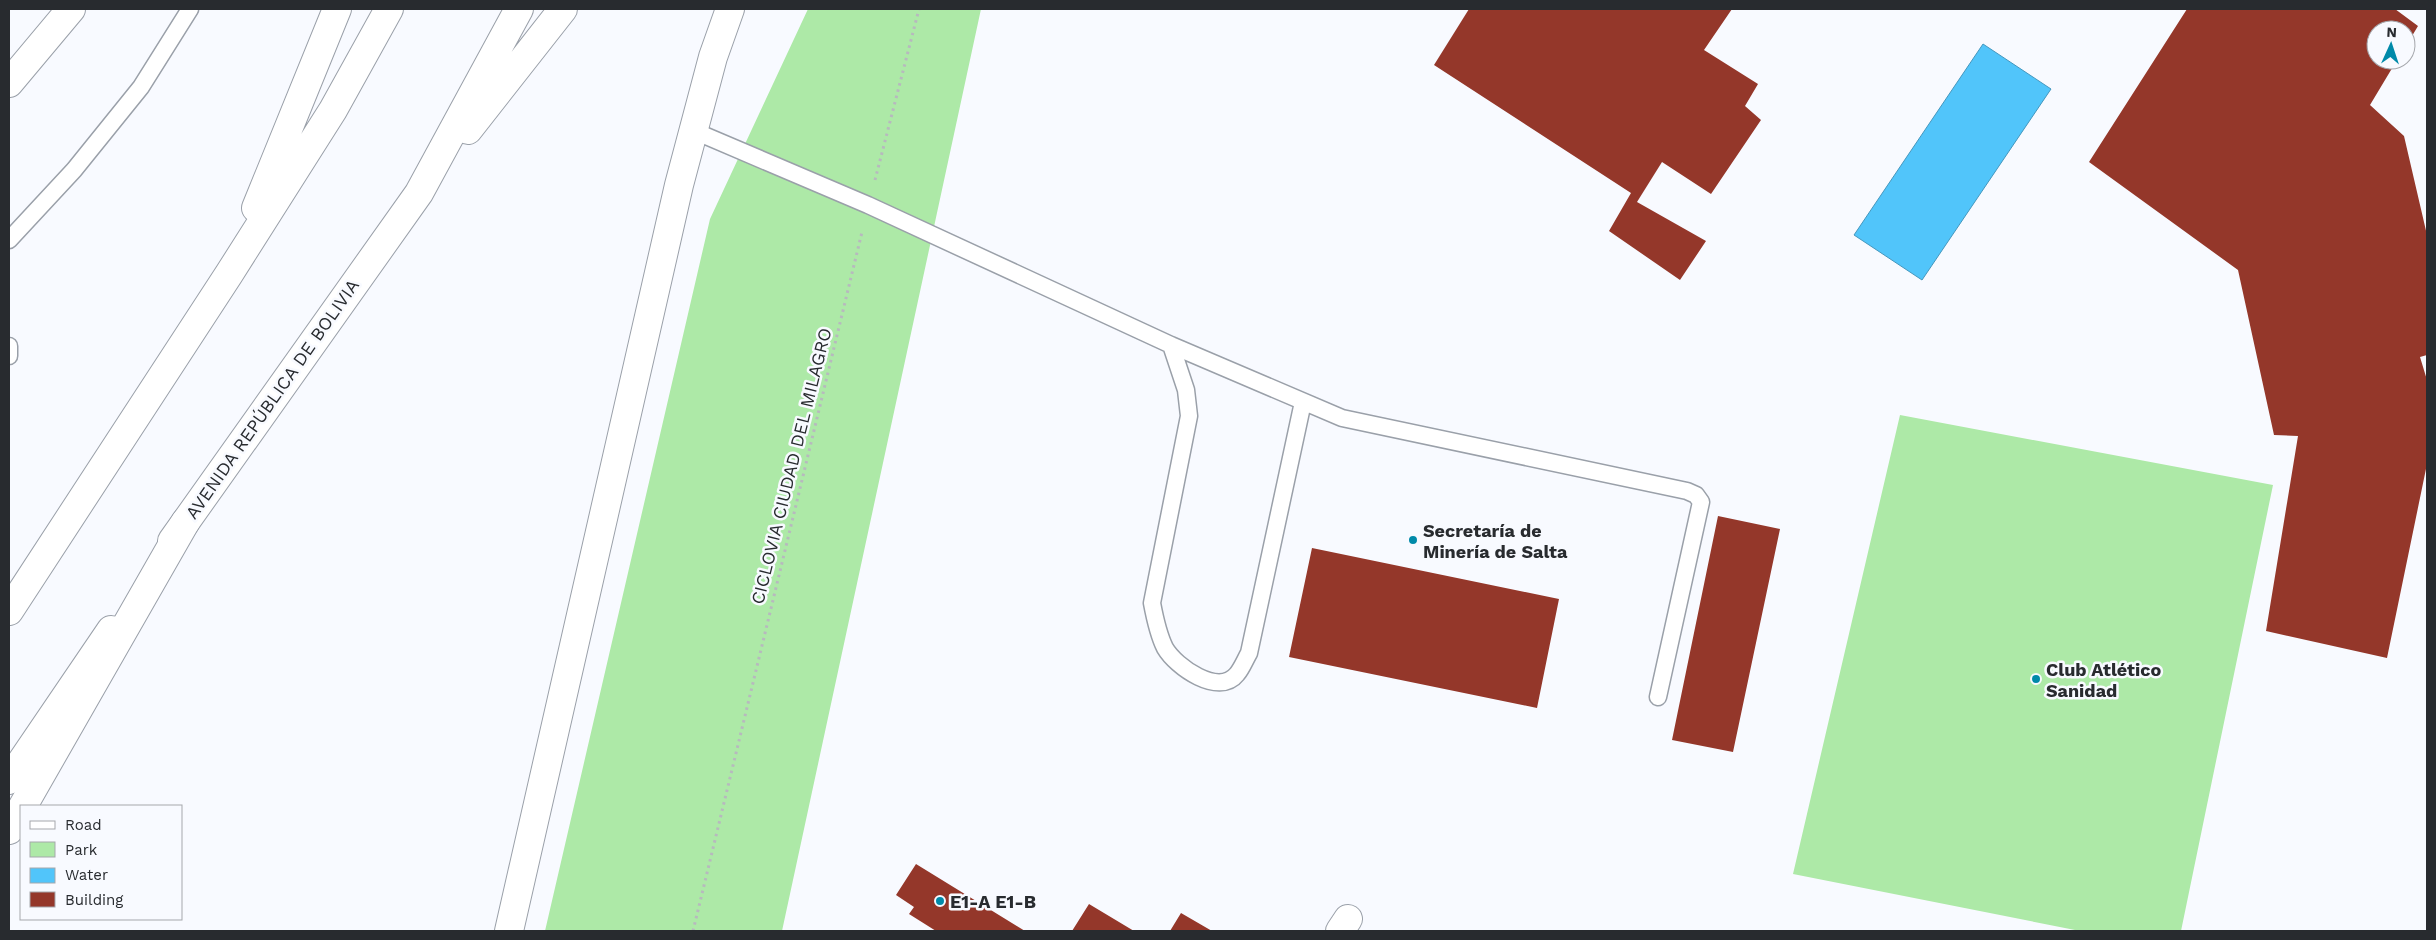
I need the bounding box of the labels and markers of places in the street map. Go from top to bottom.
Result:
place label: Secretaría de Minería de Salta [1423,520,1568,562]
marker: Secretaría de Minería de Salta [1407,534,1419,546]
place label: Club Atlético Sanidad [2046,659,2161,701]
marker: Club Atlético Sanidad [2030,673,2042,685]
place label: E1-A E1-B [950,891,1036,912]
marker: E1-A E1-B [934,895,946,907]

